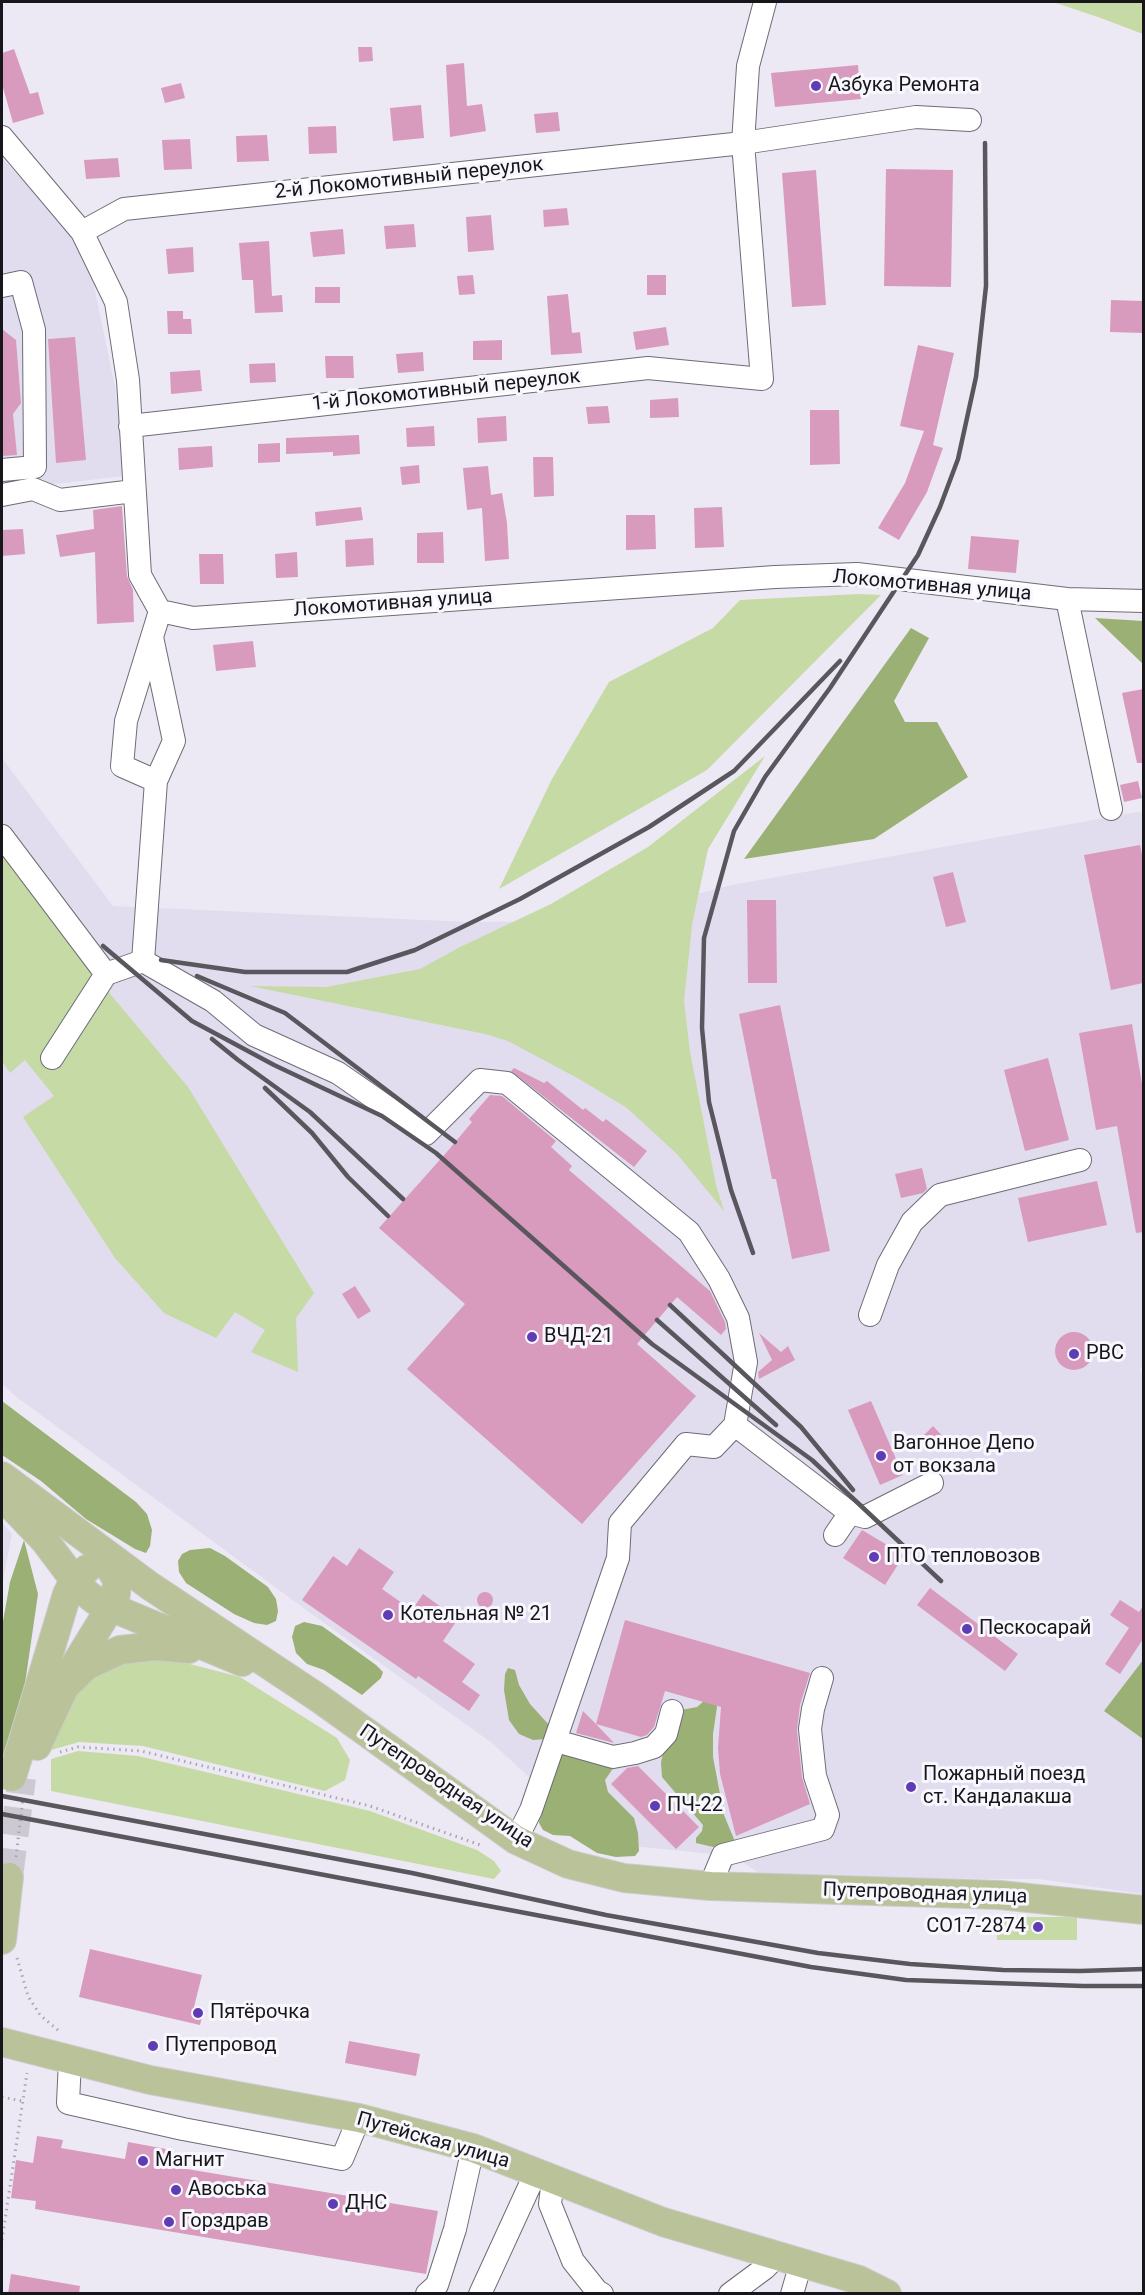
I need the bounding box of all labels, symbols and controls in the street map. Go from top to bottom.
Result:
place label: Азбука Ремонта [828,74,980,98]
marker: Азбука Ремонта [809,79,823,93]
street label: 2-й Локомотивный переулок [274,153,544,205]
street label: 1-й Локомотивный переулок [311,365,581,417]
street label: Локомотивная улица [832,565,1032,607]
street label: Локомотивная улица [293,585,493,623]
place label: ВЧД-21 [544,1325,613,1349]
marker: ВЧД-21 [525,1330,539,1344]
place label: РВС [1086,1342,1124,1366]
marker: РВС [1067,1347,1081,1361]
place label: Вагонное Депо от вокзала [893,1432,1035,1479]
marker: Вагонное Депо от вокзала [874,1449,888,1463]
place label: ПТО тепловозов [886,1545,1040,1569]
marker: ПТО тепловозов [867,1550,881,1564]
place label: Котельная № 21 [400,1603,552,1627]
marker: Котельная № 21 [381,1608,395,1622]
place label: Пескосарай [979,1617,1091,1641]
marker: Пескосарай [960,1622,974,1636]
street label: Путепроводная улица [354,1720,538,1854]
place label: Пожарный поезд ст. Кандалакша [923,1763,1085,1810]
marker: Пожарный поезд ст. Кандалакша [904,1780,918,1794]
place label: ПЧ-22 [667,1794,723,1818]
marker: ПЧ-22 [648,1799,662,1813]
street label: Путепроводная улица [822,1878,1028,1910]
place label: СО17-2874 [926,1915,1026,1939]
marker: СО17-2874 [1031,1920,1045,1934]
place label: Пятёрочка [210,2001,310,2025]
marker: Пятёрочка [191,2006,205,2020]
place label: Путепровод [165,2034,277,2058]
marker: Путепровод [146,2039,160,2053]
street label: Путейская улица [354,2108,512,2174]
place label: Магнит [155,2149,224,2173]
marker: Магнит [136,2154,150,2168]
place label: Авоська [188,2178,267,2202]
marker: Авоська [169,2183,183,2197]
place label: ДНС [345,2192,387,2216]
marker: ДНС [326,2197,340,2211]
place label: Горздрав [181,2210,269,2234]
marker: Горздрав [162,2215,176,2229]

